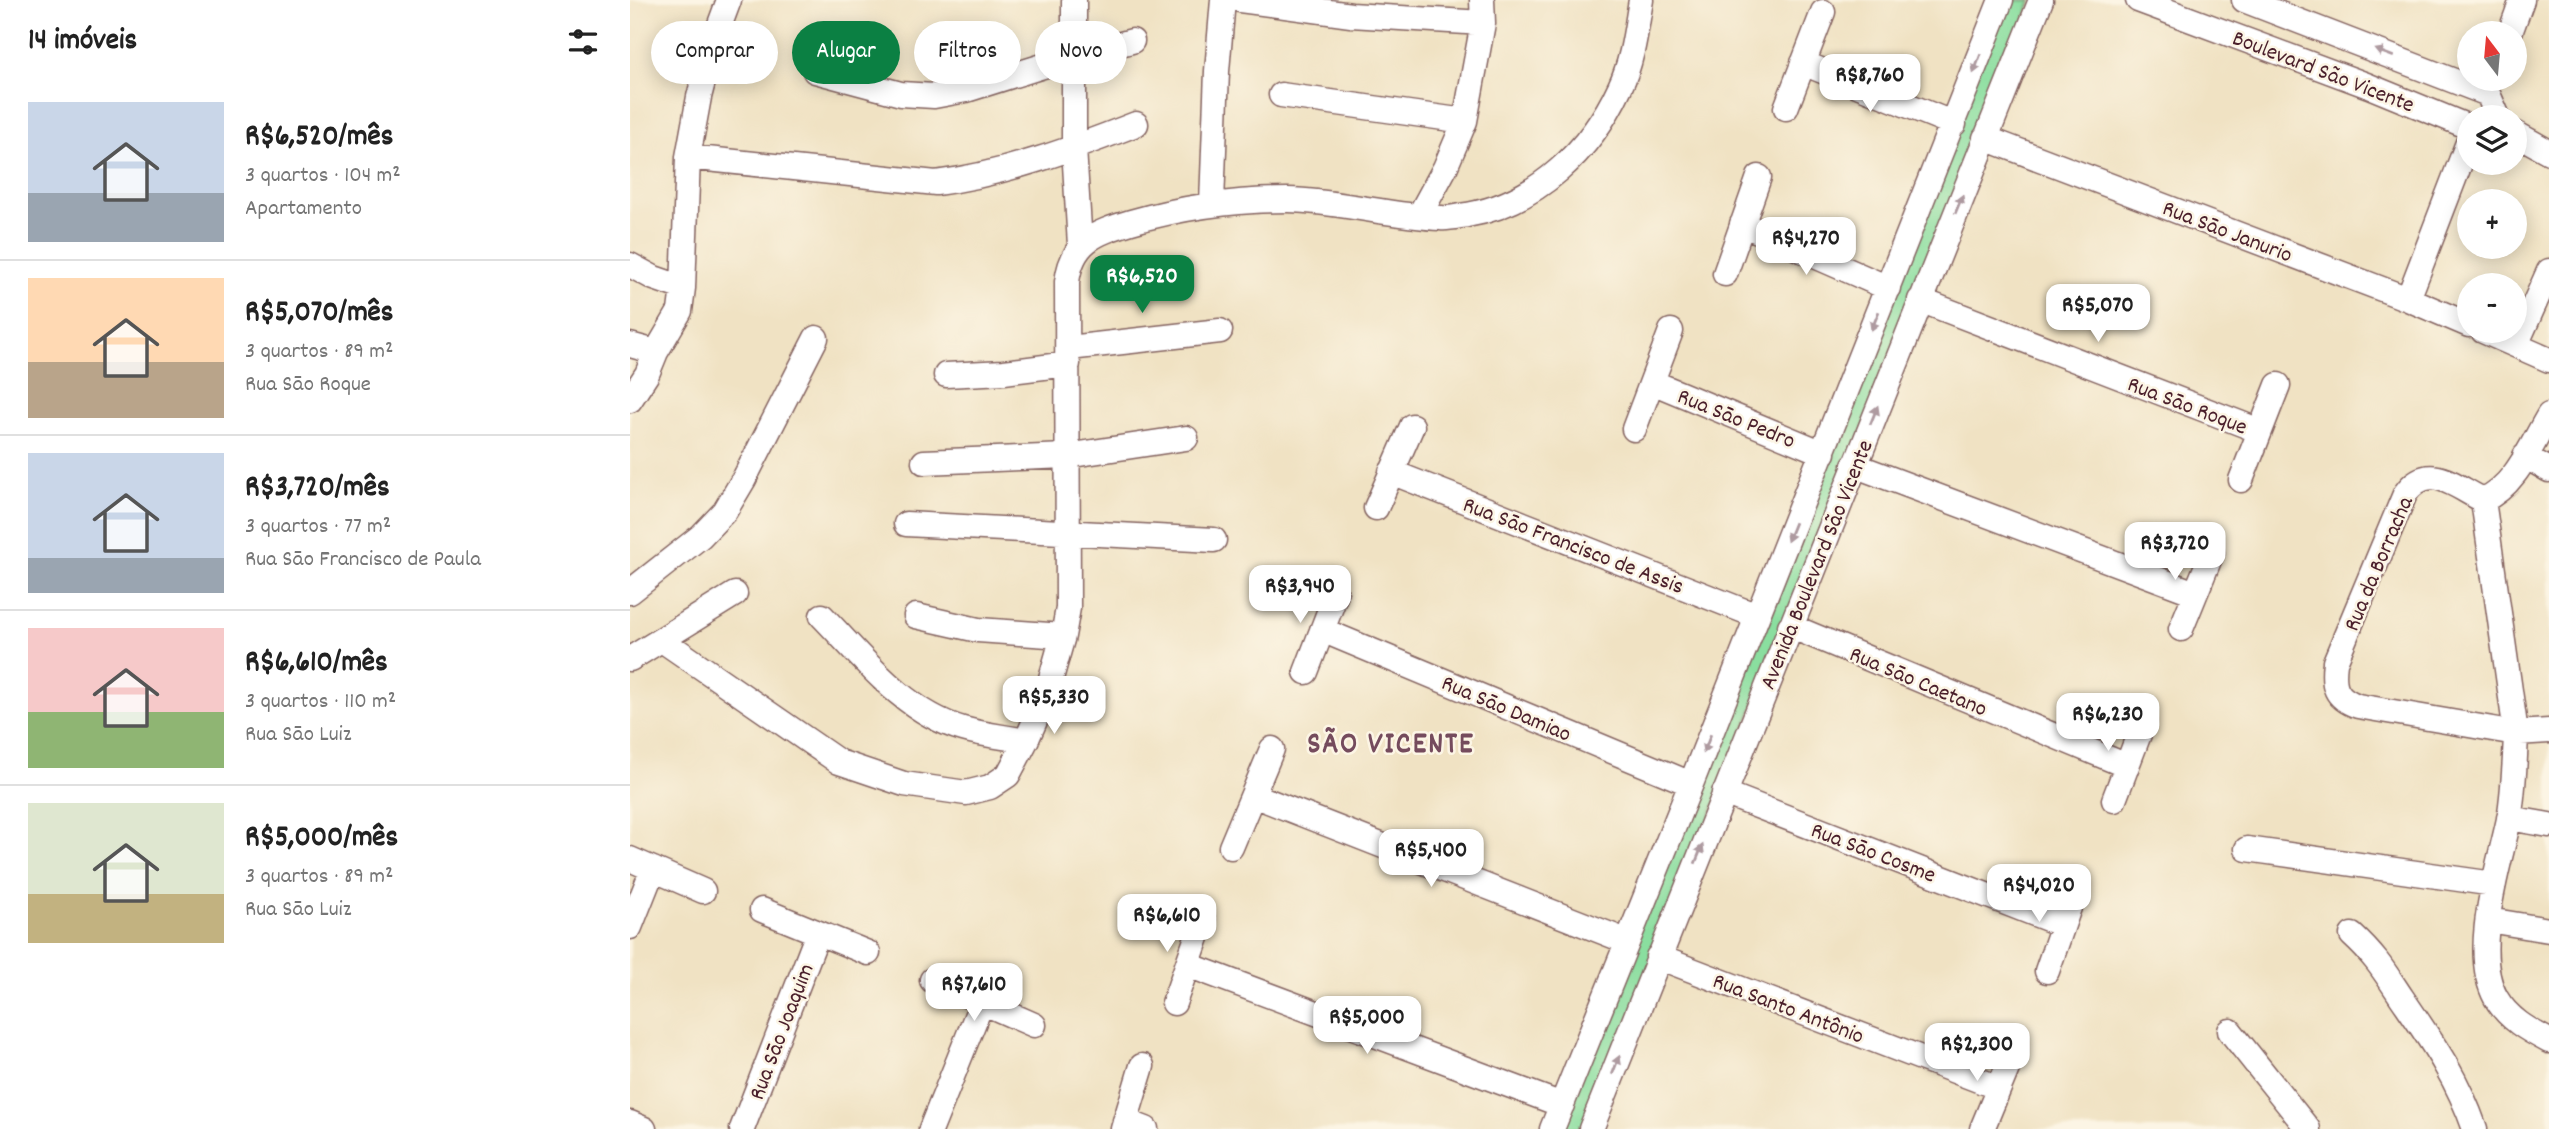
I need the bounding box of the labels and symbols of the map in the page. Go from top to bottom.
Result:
north arrow [2457,21,2527,91]
street label: Boulevard São Vicente [2227,23,2419,123]
one-way arrow [2374,47,2395,58]
one-way arrow [1971,53,1982,74]
pin: R$8,760 [1805,54,1935,114]
one-way arrow [1953,193,1964,214]
street label: Rua Sāo Janurio [2157,193,2297,273]
pin: R$4,270 [1741,218,1871,277]
pin: R$6,520 [1077,256,1207,315]
pin: R$5,070 [2033,284,2163,344]
one-way arrow [1869,311,1881,331]
street label: Rua Sāo Roque [2122,369,2251,445]
street label: Rua Sāo Pedro [1672,382,1800,459]
one-way arrow [1869,404,1880,425]
street label: Avenida Boulevard São Vicente [1753,436,1883,695]
street label: Rua Sāo Francisco de Assis [1457,490,1688,605]
street label: Rua da Borracha [2337,491,2424,637]
one-way arrow [1785,522,1796,543]
pin: R$3,720 [2110,522,2240,582]
pin: R$3,940 [1235,566,1365,625]
street label: Rua Sāo Caetano [1844,639,1992,727]
street label: Rua Sāo Damiao [1436,668,1576,752]
pin: R$5,330 [989,676,1119,736]
pin: R$6,230 [2043,694,2173,753]
district label: SÃO VICENTE [1307,725,1475,768]
one-way arrow [1701,733,1712,754]
street label: Rua Sāo Cosme [1805,815,1940,893]
pin: R$5,400 [1366,830,1496,889]
one-way arrow [1694,843,1705,864]
pin: R$4,020 [1974,864,2104,924]
pin: R$6,610 [1102,894,1232,954]
street label: Rua Sāo Joaquim [742,959,824,1105]
pin: R$7,610 [909,964,1039,1023]
street label: Rua Santo Antônio [1707,966,1868,1054]
pin: R$5,000 [1302,996,1432,1056]
pin: R$2,300 [1912,1024,2042,1083]
one-way arrow [1610,1055,1621,1076]

